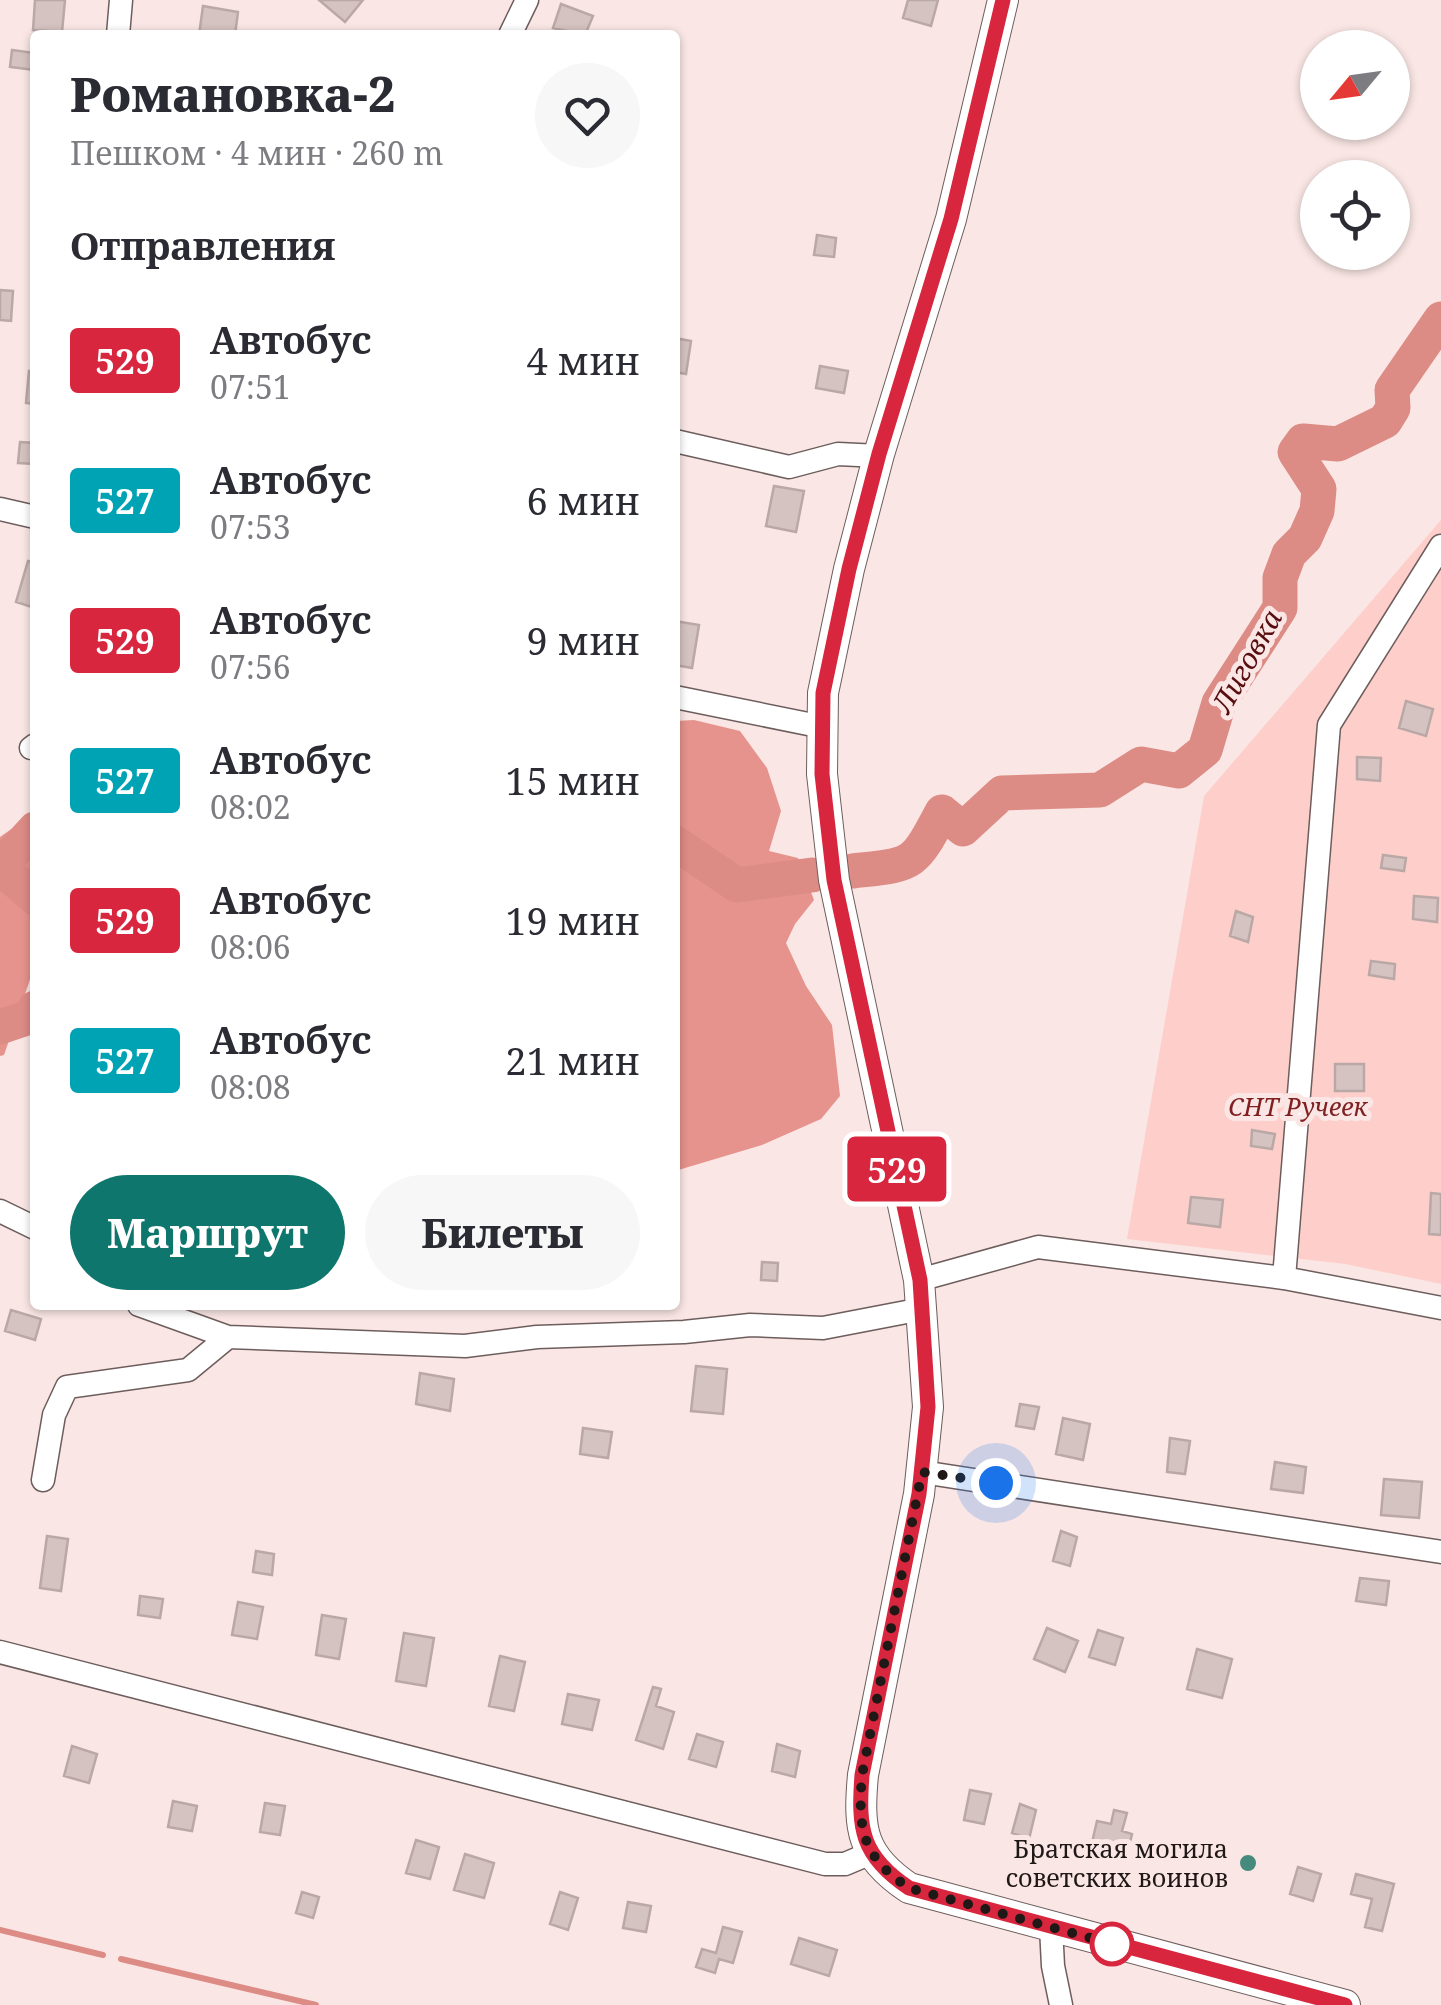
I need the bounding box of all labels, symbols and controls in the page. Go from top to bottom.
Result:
north arrow [1300,30,1410,140]
map controls [1300,30,1410,270]
text: Романовка-2 [70,61,395,126]
button: heart [535,63,640,168]
text: Пешком · 4 мин · 260 m [70,131,443,174]
button: locate [1300,160,1410,270]
text: Отправления [70,219,336,271]
text: Автобус [210,313,371,365]
text: 4 мин [526,334,640,386]
text: 529 [95,337,155,384]
text: 07:51 [210,365,291,408]
text: Автобус [210,453,371,505]
text: 6 мин [526,474,640,526]
text: 527 [95,477,155,524]
text: 07:53 [210,505,291,548]
text: Автобус [210,593,371,645]
water label: Лиговка [1201,602,1290,721]
text: 9 мин [526,614,640,666]
text: 529 [95,617,155,664]
text: 07:56 [210,645,291,688]
text: Автобус [210,733,371,785]
text: 15 мин [505,754,640,806]
text: 527 [95,757,155,804]
text: 08:02 [210,785,291,828]
text: Автобус [210,873,371,925]
text: 19 мин [505,894,640,946]
text: 529 [95,897,155,944]
text: 08:06 [210,925,291,968]
text: Автобус [210,1013,371,1065]
text: 21 мин [505,1034,640,1086]
text: 527 [95,1037,155,1084]
text: 08:08 [210,1065,291,1108]
park label: СНТ Ручеек [1228,1089,1369,1123]
line badge: 529 [840,1136,954,1202]
text: 529 [867,1146,927,1193]
button: Маршрут [70,1175,345,1290]
button: Билеты [365,1175,640,1290]
your location [971,1458,1021,1508]
place label: Братская могила советских воинов [1006,1831,1228,1894]
marker: Братская могила советских воинов [1237,1852,1259,1874]
unlabelled marker [1091,1923,1133,1965]

